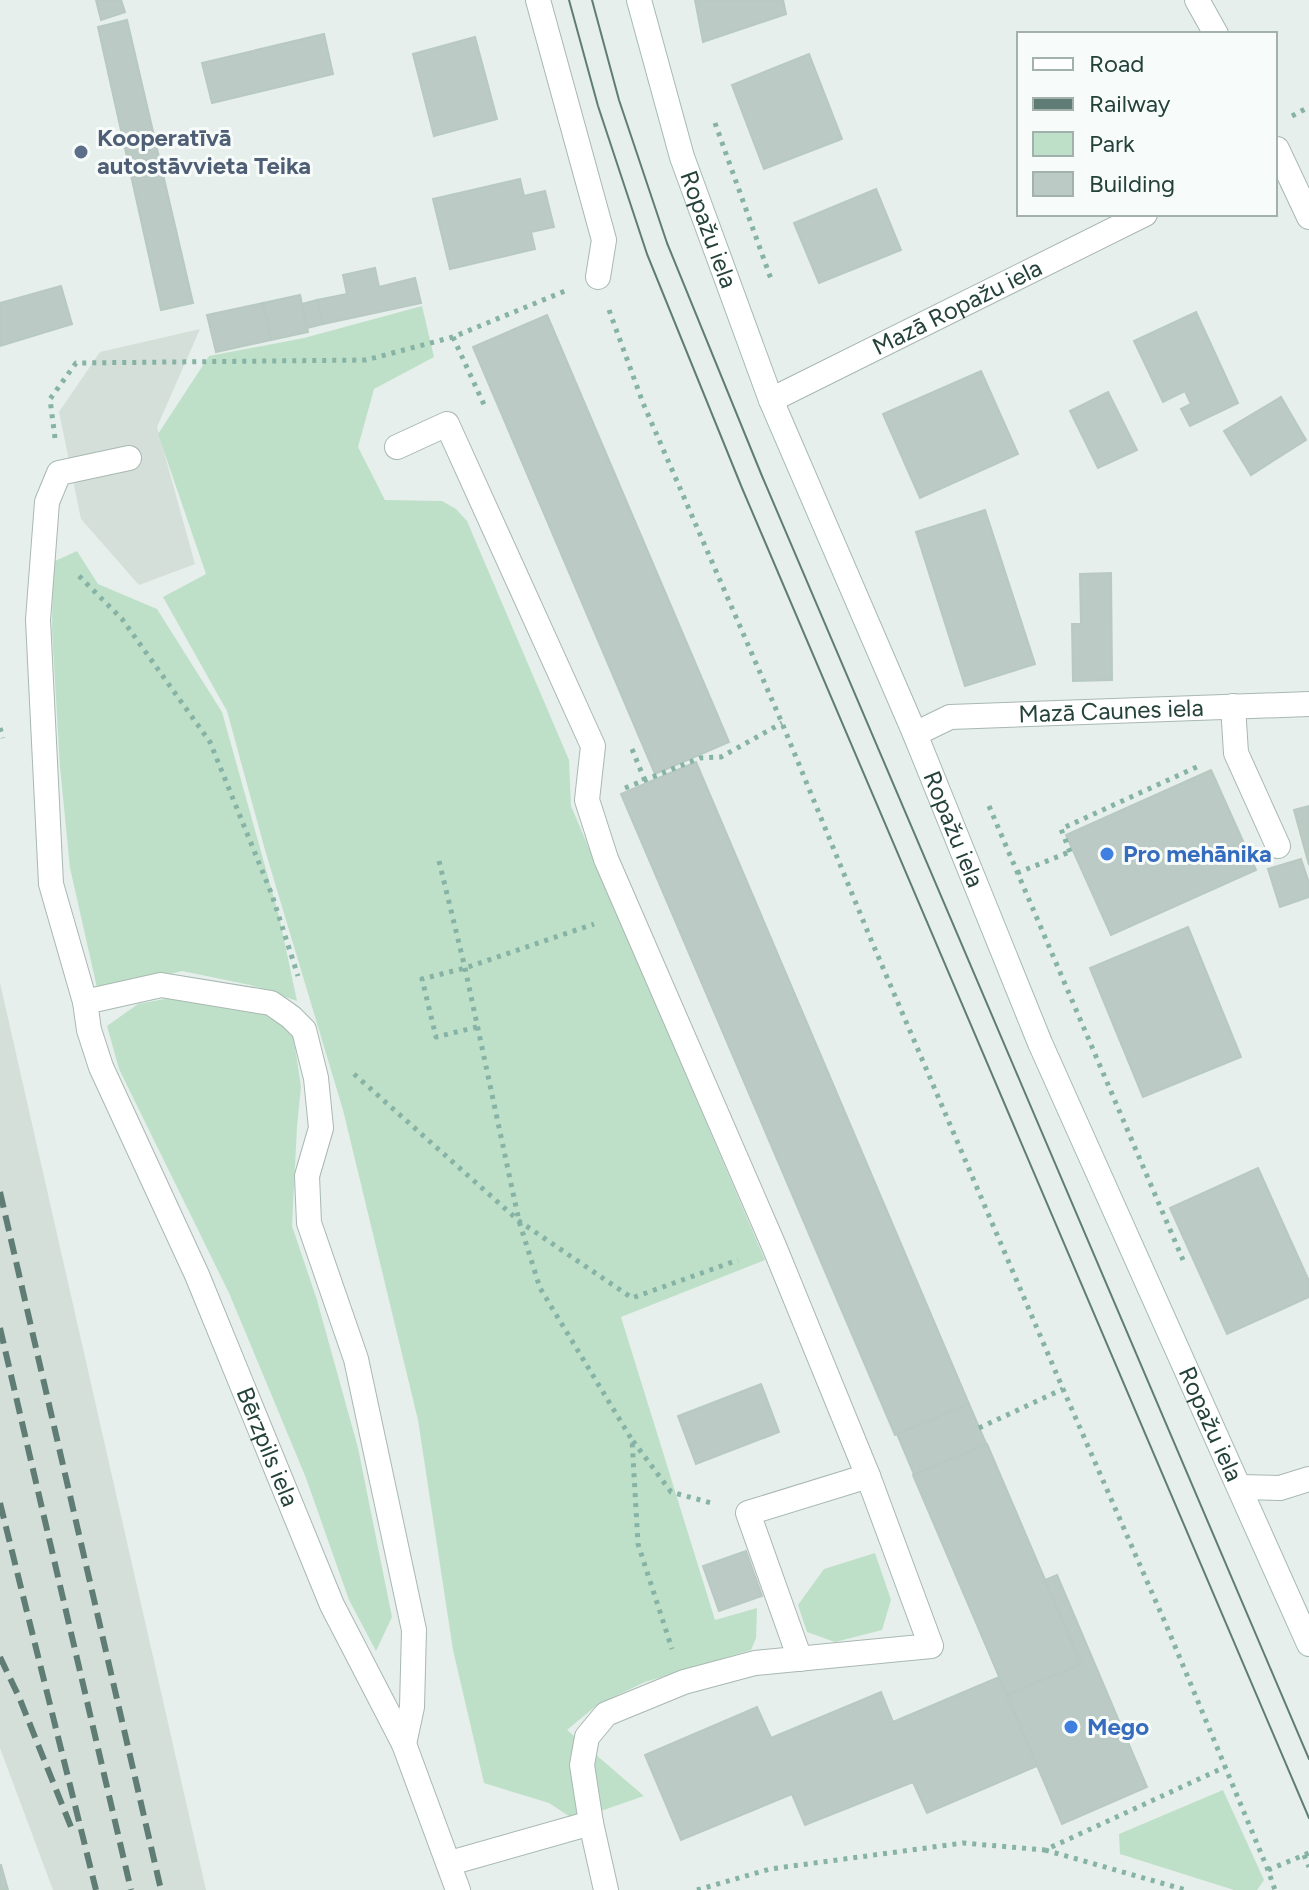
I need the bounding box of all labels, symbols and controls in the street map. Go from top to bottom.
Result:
legend [1017,32,1277,216]
text: Road [1089,49,1144,78]
text: Railway [1089,89,1171,118]
place label: Kooperatīvā autostāvvieta Teika [97,123,311,180]
text: Park [1089,129,1135,158]
marker: Kooperatīvā autostāvvieta Teika [72,143,90,161]
street label: Ropažu iela [674,167,744,292]
text: Building [1089,169,1175,198]
street label: Mazā Ropažu iela [868,253,1046,361]
street label: Mazā Caunes iela [1018,693,1204,729]
street label: Ropažu iela [918,767,990,891]
place label: Pro mehānika [1123,839,1272,868]
marker: Pro mehānika [1098,845,1116,863]
street label: Ropažu iela [1173,1362,1249,1486]
street label: Bērzpils iela [230,1383,305,1511]
place label: Mego [1087,1712,1149,1741]
marker: Mego [1062,1718,1080,1736]

